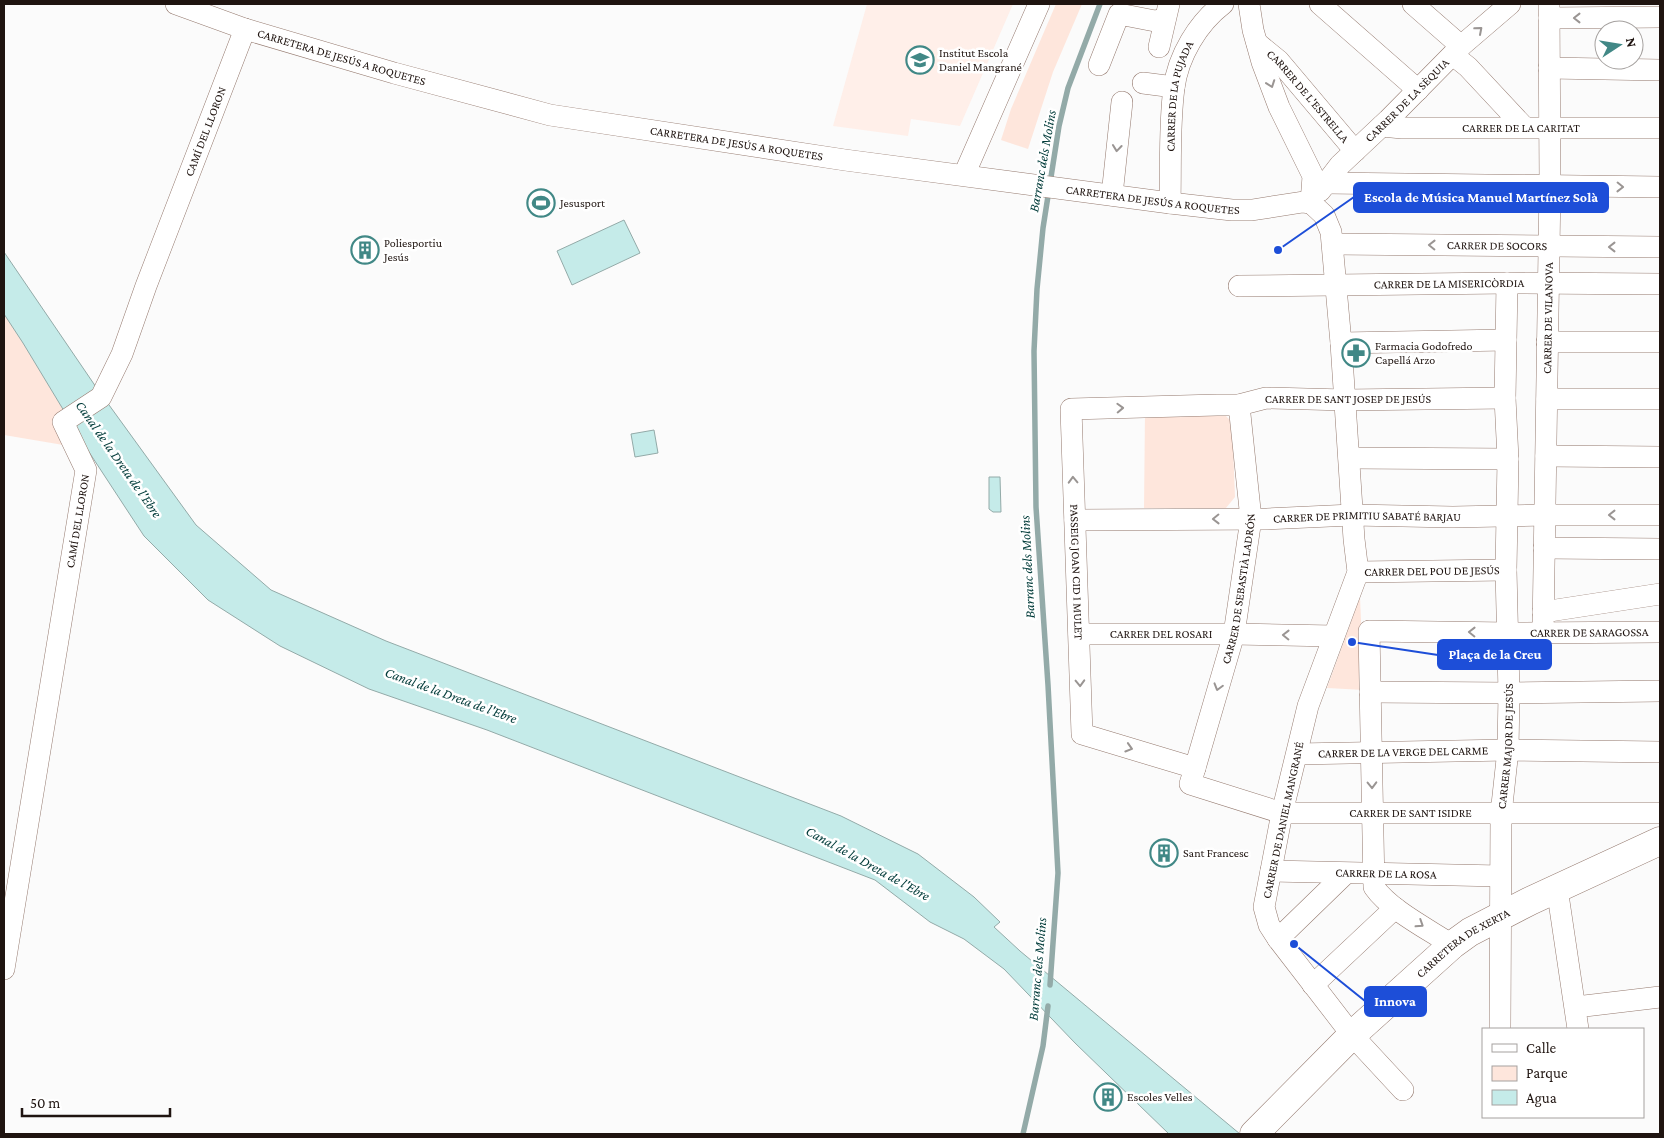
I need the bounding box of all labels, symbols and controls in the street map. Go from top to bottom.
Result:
one-way arrow [1572,13,1580,23]
north arrow [1594,20,1644,70]
street label: CARRETERA DE JESÚS A ROQUETES [256,26,428,88]
one-way arrow [1474,27,1483,36]
text: N [1623,36,1641,49]
street label: CARRER DE LA PUJADA [1163,38,1197,152]
school or university icon: Institut Escola Daniel Mangrané [905,45,935,75]
place label: Institut Escola Daniel Mangrané [939,46,1022,74]
street label: CARRER DE L'ESTRELLA [1264,47,1352,146]
street label: CARRER DE LA SÈQUIA [1362,55,1452,145]
one-way arrow [1265,80,1275,88]
street label: CAMÍ DEL LLORON [182,85,229,178]
water label: Barranc dels Molins [1025,108,1059,213]
street label: CARRER DE LA CARITAT [1462,121,1580,135]
street label: CARRETERA DE JESÚS A ROQUETES [649,123,824,164]
one-way arrow [1112,144,1123,152]
street label: CARRETERA DE JESÚS A ROQUETES [1065,182,1240,217]
one-way arrow [1616,182,1624,192]
callout: Escola de Música Manuel Martínez Solà [1354,183,1608,212]
sports icon: Jesusport [526,188,556,218]
text: Escola de Música Manuel Martínez Solà [1364,189,1598,205]
place label: Jesusport [559,196,606,210]
building icon: Poliesportiu Jesús [350,235,380,265]
place label: Poliesportiu Jesús [383,236,443,264]
street label: CARRER DE SOCORS [1447,238,1548,253]
one-way arrow [1427,240,1435,250]
one-way arrow [1607,241,1615,252]
street label: CARRER DE VILANOVA [1540,262,1556,374]
street label: CARRER DE LA MISERICÒRDIA [1374,276,1525,291]
pharmacy icon: Farmacia Godofredo Capellá Arzo [1341,338,1371,368]
place label: Farmacia Godofredo Capellá Arzo [1375,339,1473,367]
street label: CARRER DE SANT JOSEP DE JESÚS [1265,392,1432,406]
water label: Canal de la Dreta de l'Ebre [73,397,166,521]
one-way arrow [1116,402,1124,413]
street label: CAMÍ DEL LLORON [63,473,92,569]
one-way arrow [1068,476,1079,484]
street label: PASSEIG JOAN CID I MULET [1067,504,1086,641]
street label: CARRER DE PRIMITIU SABATÉ BARJAU [1273,508,1461,526]
one-way arrow [1607,510,1615,520]
street label: CARRER DE SEBASTIÀ LADRÓN [1219,513,1258,666]
water label: Barranc dels Molins [1016,514,1038,619]
one-way arrow [1212,514,1220,524]
street label: CARRER DEL POU DE JESÚS [1364,563,1500,579]
street label: CARRER DE SARAGOSSA [1530,625,1649,640]
street label: CARRER DEL ROSARI [1110,627,1213,641]
one-way arrow [1467,627,1475,637]
one-way arrow [1281,630,1289,640]
callout: Plaça de la Creu [1438,640,1551,669]
text: Plaça de la Creu [1448,646,1542,662]
water label: Canal de la Dreta de l'Ebre [383,664,520,727]
one-way arrow [1075,679,1086,687]
one-way arrow [1214,682,1224,690]
street label: CARRER MAJOR DE JESÚS [1495,683,1516,810]
street label: CARRER DE DANIEL MANGRANÉ [1260,740,1307,900]
one-way arrow [1124,742,1132,752]
street label: CARRER DE LA VERGE DEL CARME [1318,743,1489,761]
one-way arrow [1367,782,1377,789]
street label: CARRER DE SANT ISIDRE [1349,806,1472,820]
water label: Canal de la Dreta de l'Ebre [803,822,933,904]
building icon: Sant Francesc [1149,838,1179,868]
place label: Sant Francesc [1183,846,1249,860]
street label: CARRER DE LA ROSA [1335,865,1437,882]
street label: CARRETERA DE XERTA [1413,906,1512,981]
water label: Barranc dels Molins [1025,916,1050,1021]
one-way arrow [1415,918,1424,928]
callout: Innova [1365,987,1426,1016]
text: Innova [1374,993,1416,1009]
legend [1482,1028,1644,1118]
text: Calle [1526,1040,1557,1056]
text: Parque [1526,1065,1568,1082]
building icon: Escoles Velles [1093,1082,1123,1112]
scale bar [22,1086,170,1118]
place label: Escoles Velles [1127,1090,1193,1104]
text: Agua [1526,1090,1557,1107]
text: 50 m [30,1095,60,1111]

